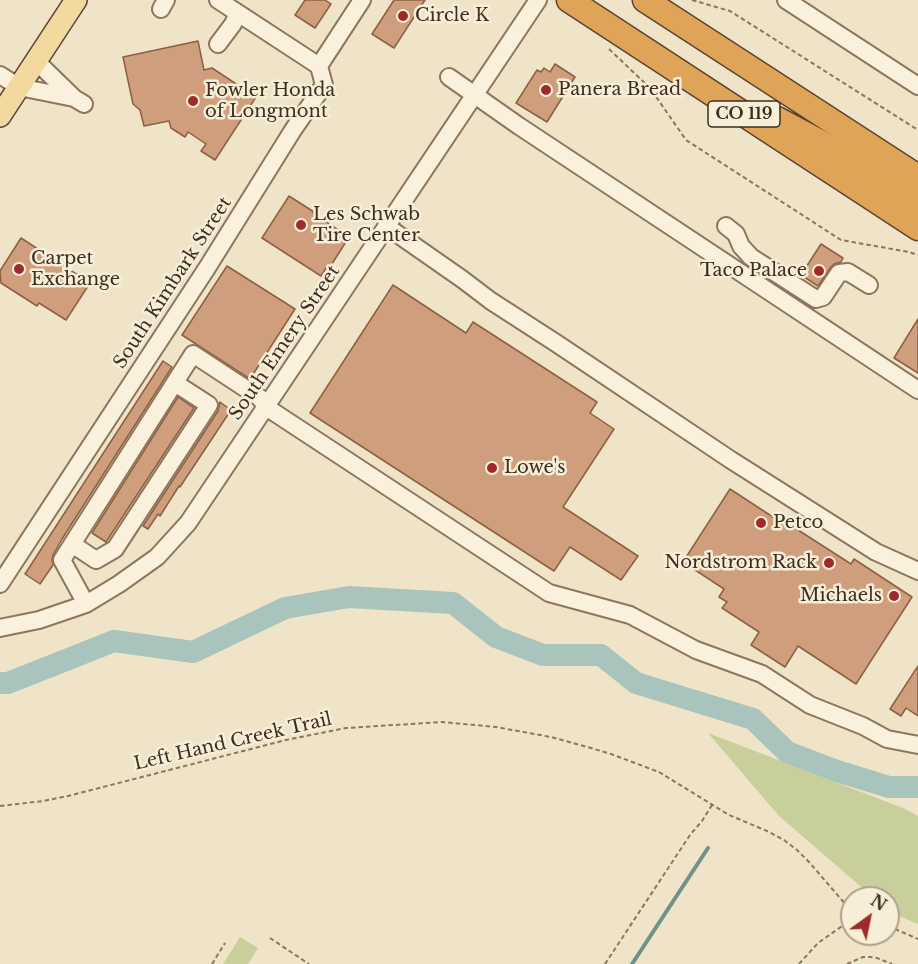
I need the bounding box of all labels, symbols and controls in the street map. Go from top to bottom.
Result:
place label: Circle K [415,5,489,27]
marker: Circle K [396,9,410,23]
place label: Panera Bread [558,79,681,101]
place label: Fowler Honda of Longmont [205,80,335,122]
marker: Panera Bread [539,83,553,97]
marker: Fowler Honda of Longmont [186,94,200,108]
road number: CO 119 [708,101,780,127]
street label: South Kimbark Street [109,193,237,373]
place label: Les Schwab Tire Center [313,204,420,246]
marker: Les Schwab Tire Center [294,218,308,232]
place label: Carpet Exchange [31,248,120,290]
place label: Taco Palace [700,260,807,282]
marker: Carpet Exchange [12,262,26,276]
street label: South Emery Street [225,262,345,424]
marker: Taco Palace [812,264,826,278]
place label: Lowe's [504,457,565,479]
marker: Lowe's [485,461,499,475]
place label: Petco [773,512,823,534]
marker: Petco [754,516,768,530]
place label: Nordstrom Rack [664,552,817,574]
marker: Nordstrom Rack [822,556,836,570]
place label: Michaels [800,585,882,607]
marker: Michaels [887,589,901,603]
street label: Left Hand Creek Trail [132,709,334,775]
north arrow [840,886,900,946]
text: N [867,890,890,915]

